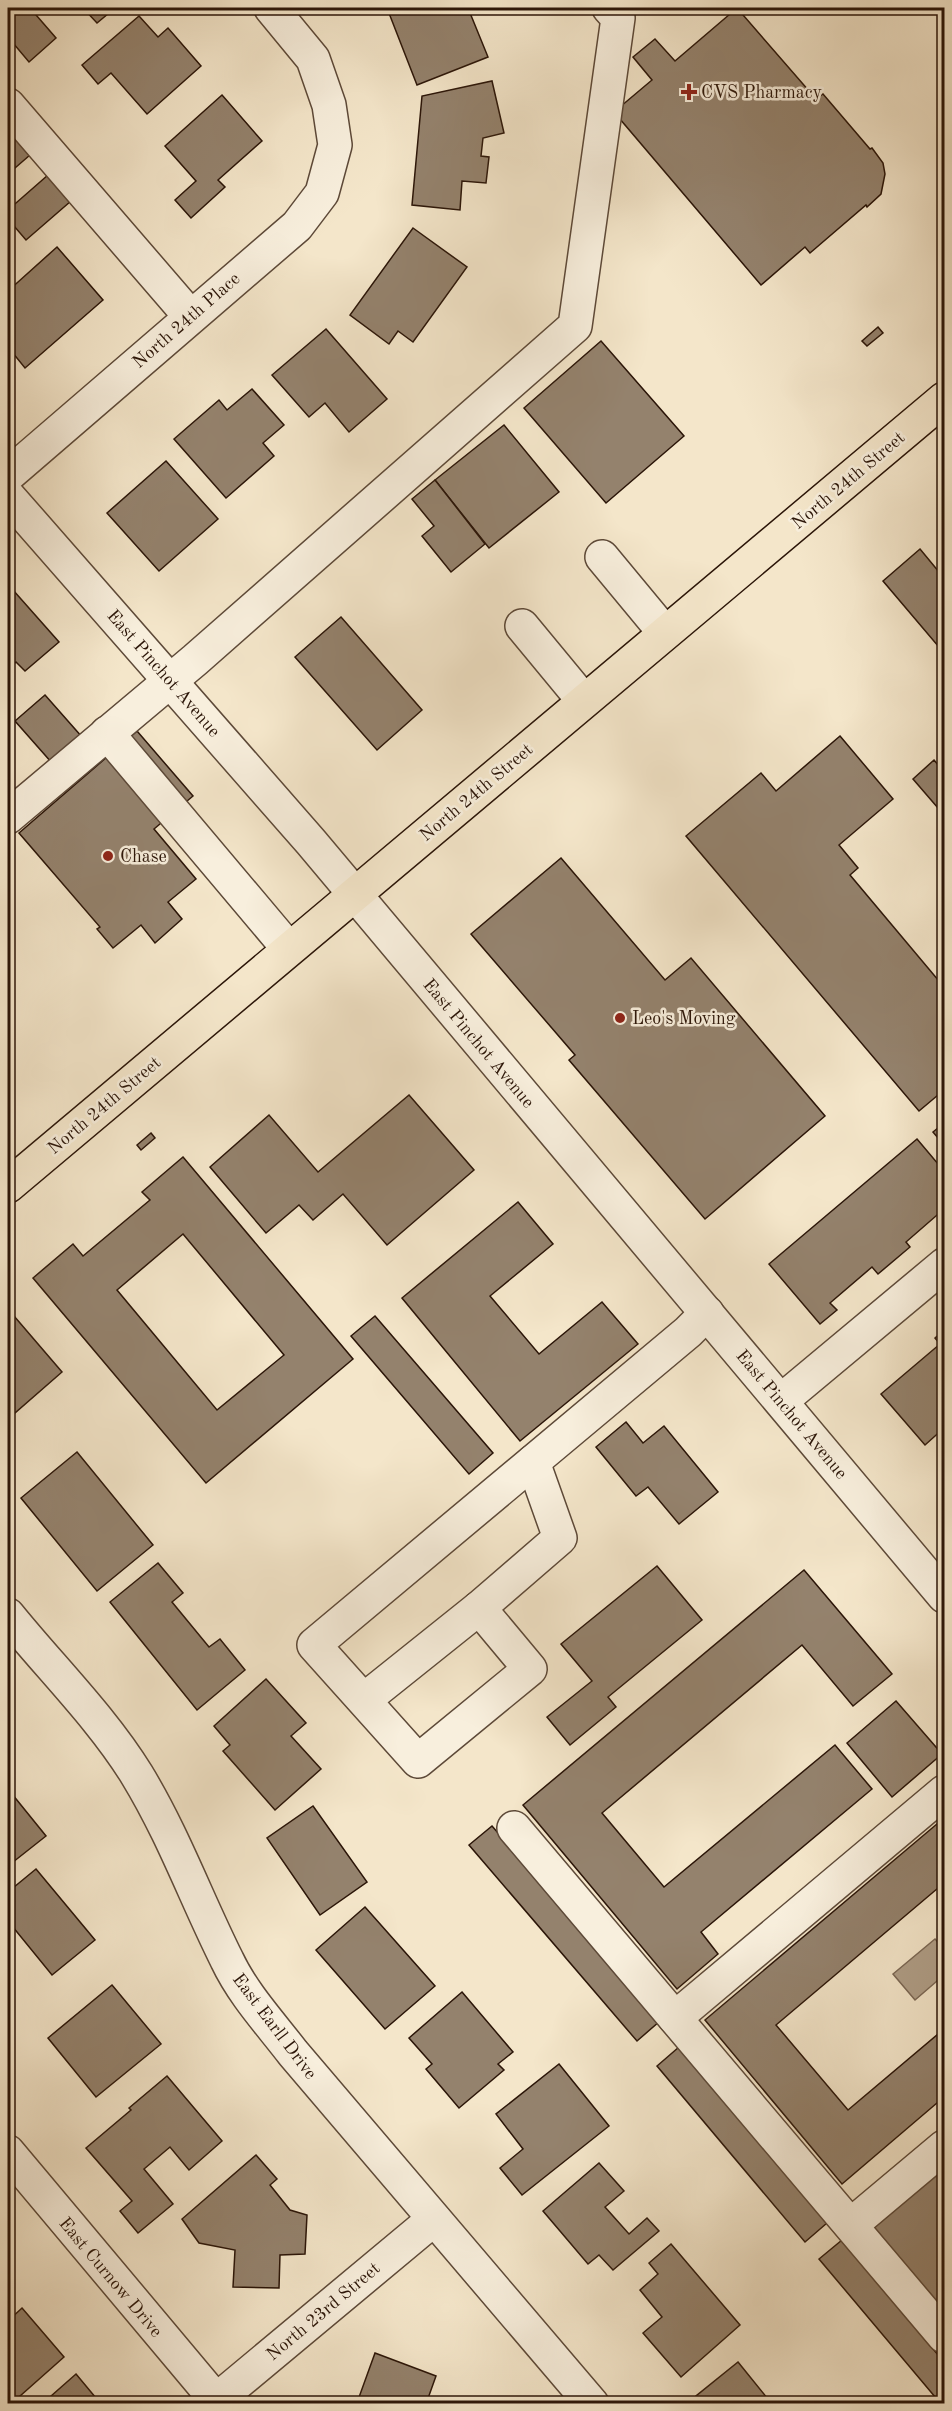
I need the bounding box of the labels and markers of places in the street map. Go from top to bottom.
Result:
place label: CVS Pharmacy [701,84,822,102]
marker: CVS Pharmacy [682,85,696,99]
place label: Chase [120,848,167,866]
marker: Chase [101,849,115,863]
place label: Leo's Moving [632,1010,736,1028]
marker: Leo's Moving [613,1011,627,1025]

